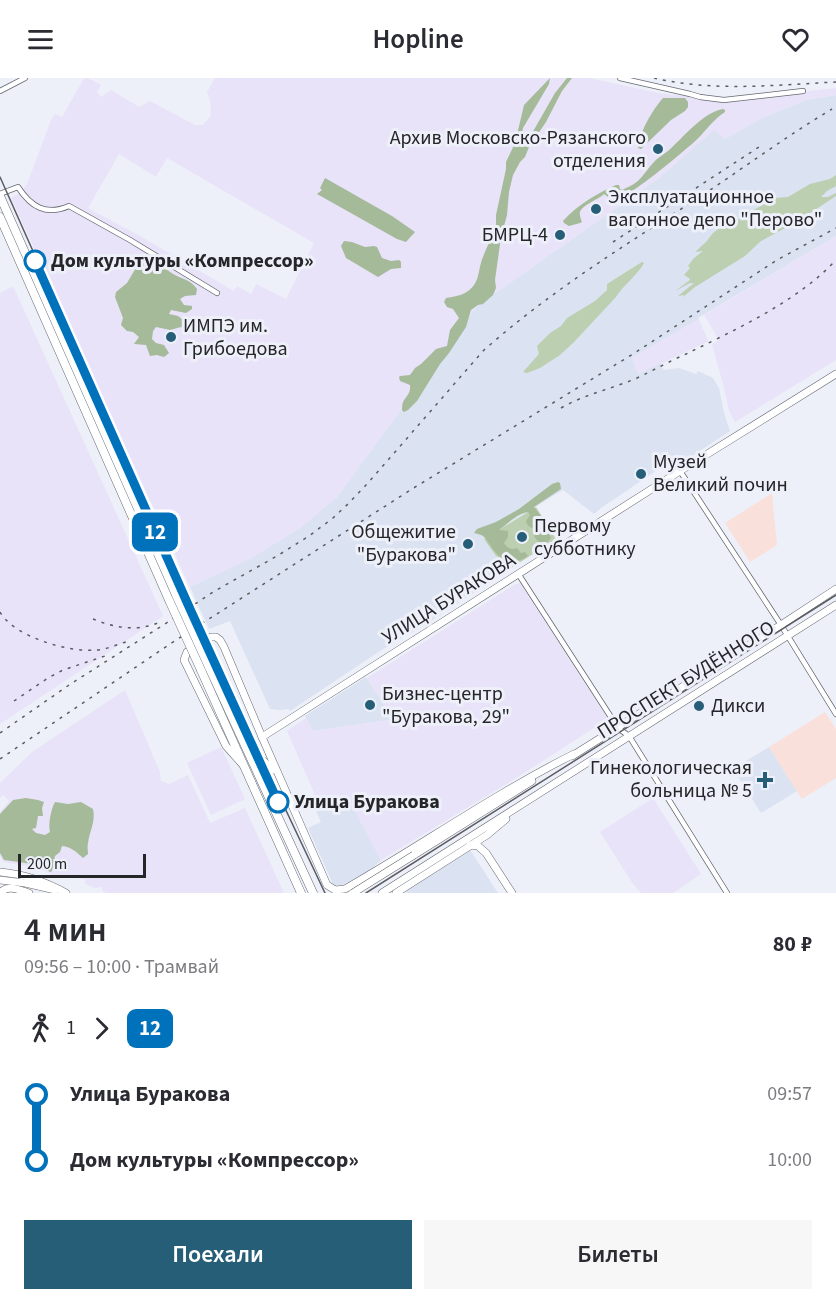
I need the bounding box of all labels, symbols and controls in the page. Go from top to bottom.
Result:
text: Hopline [372,20,464,59]
icon: menu [24,23,57,56]
icon: heart [779,23,812,56]
place label: Архив Московско-Рязанского отделения [390,124,646,175]
marker: Архив Московско-Рязанского отделения [651,142,665,156]
place label: Эксплуатационное вагонное депо "Перово" [608,183,822,234]
marker: Эксплуатационное вагонное депо "Перово" [589,202,603,216]
place label: БМРЦ-4 [482,221,548,249]
marker: БМРЦ-4 [553,228,567,242]
place label: Дом культуры «Компрессор» [51,247,314,275]
marker: Дом культуры «Компрессор» [24,250,46,272]
place label: ИМПЭ им. Грибоедова [183,312,288,363]
marker: ИМПЭ им. Грибоедова [164,330,178,344]
place label: Музей Великий почин [653,448,788,499]
marker: Музей Великий почин [634,467,648,481]
line badge: 12 [128,512,182,552]
place label: Первому субботнику [534,512,636,563]
text: 12 [144,517,166,547]
place label: Общежитие "Буракова" [351,518,456,569]
marker: Первому субботнику [515,530,529,544]
marker: Общежитие "Буракова" [461,537,475,551]
street label: УЛИЦА БУРАКОВА [377,547,521,651]
street label: ПРОСПЕКТ БУДЁННОГО [592,614,780,746]
place label: Бизнес-центр "Буракова, 29" [382,680,510,731]
place label: Дикси [711,692,765,720]
marker: Бизнес-центр "Буракова, 29" [363,698,377,712]
marker: Дикси [692,699,706,713]
place label: Гинекологическая больница № 5 [590,754,752,805]
marker: Гинекологическая больница № 5 [756,771,774,789]
place label: Улица Буракова [294,788,440,816]
marker: Улица Буракова [267,791,289,813]
scale bar [18,851,146,878]
text: 200 m [27,853,67,875]
text: 4 мин [24,907,107,954]
text: 80 ₽ [773,928,812,960]
text: 09:56 – 10:00 · Трамвай [24,953,219,981]
icon: walk [24,1012,57,1045]
icon: forward [85,1012,118,1045]
text: 12 [139,1013,161,1043]
text: 1 [66,1014,76,1042]
text: Улица Буракова [70,1078,230,1110]
text: 09:57 [767,1080,812,1108]
text: Дом культуры «Компрессор» [70,1144,359,1176]
text: 10:00 [767,1146,812,1174]
button: Поехали [24,1220,412,1289]
button: Билеты [424,1220,812,1289]

